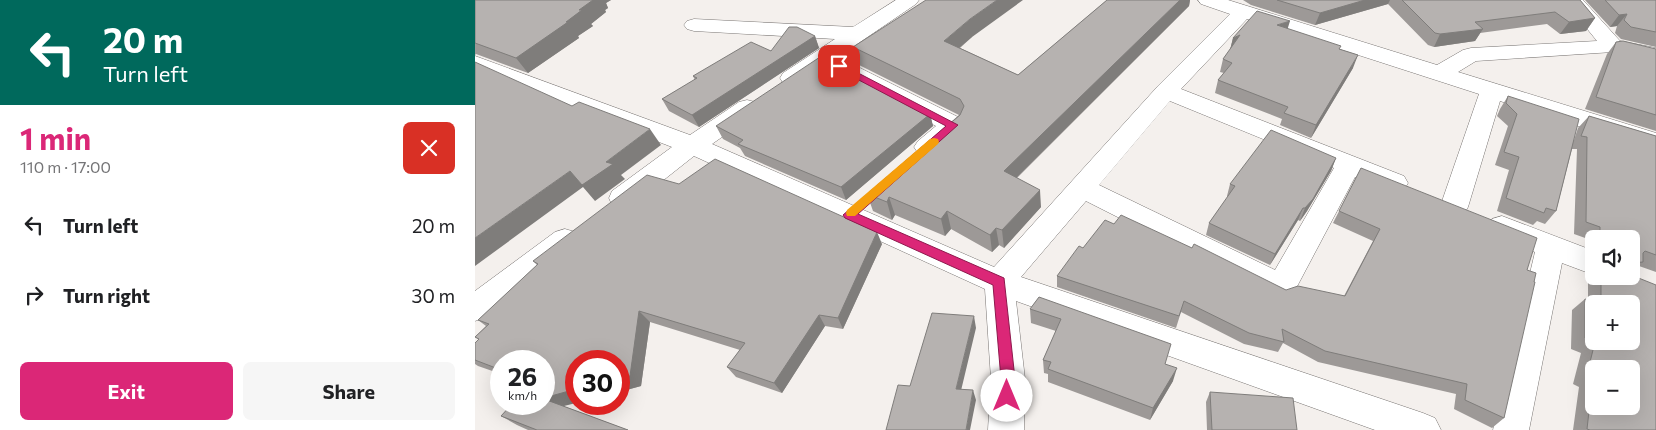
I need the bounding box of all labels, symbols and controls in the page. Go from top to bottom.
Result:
text: 20 m [103,17,183,60]
icon: left [20,20,85,85]
pin [818,45,860,87]
icon: arrive [825,52,853,80]
text: Turn left [103,60,188,87]
text: 1 min [20,119,91,156]
button: close [403,122,455,174]
text: 110 m · 17:00 [20,157,111,176]
icon: left [20,211,48,239]
text: Turn left [63,214,138,237]
text: 20 m [412,214,455,237]
map controls [1585,230,1640,415]
button: sound [1585,230,1640,285]
icon: right [20,281,48,309]
text: Turn right [63,284,150,307]
text: 30 m [412,284,455,307]
button: + [1585,295,1640,350]
speed limit sign: 30 [565,350,630,415]
button: − [1585,360,1640,415]
text: 26 [508,361,537,391]
button: Exit [20,362,233,420]
button: Share [243,362,455,420]
position arrow [980,369,1032,421]
text: km/h [508,388,537,402]

